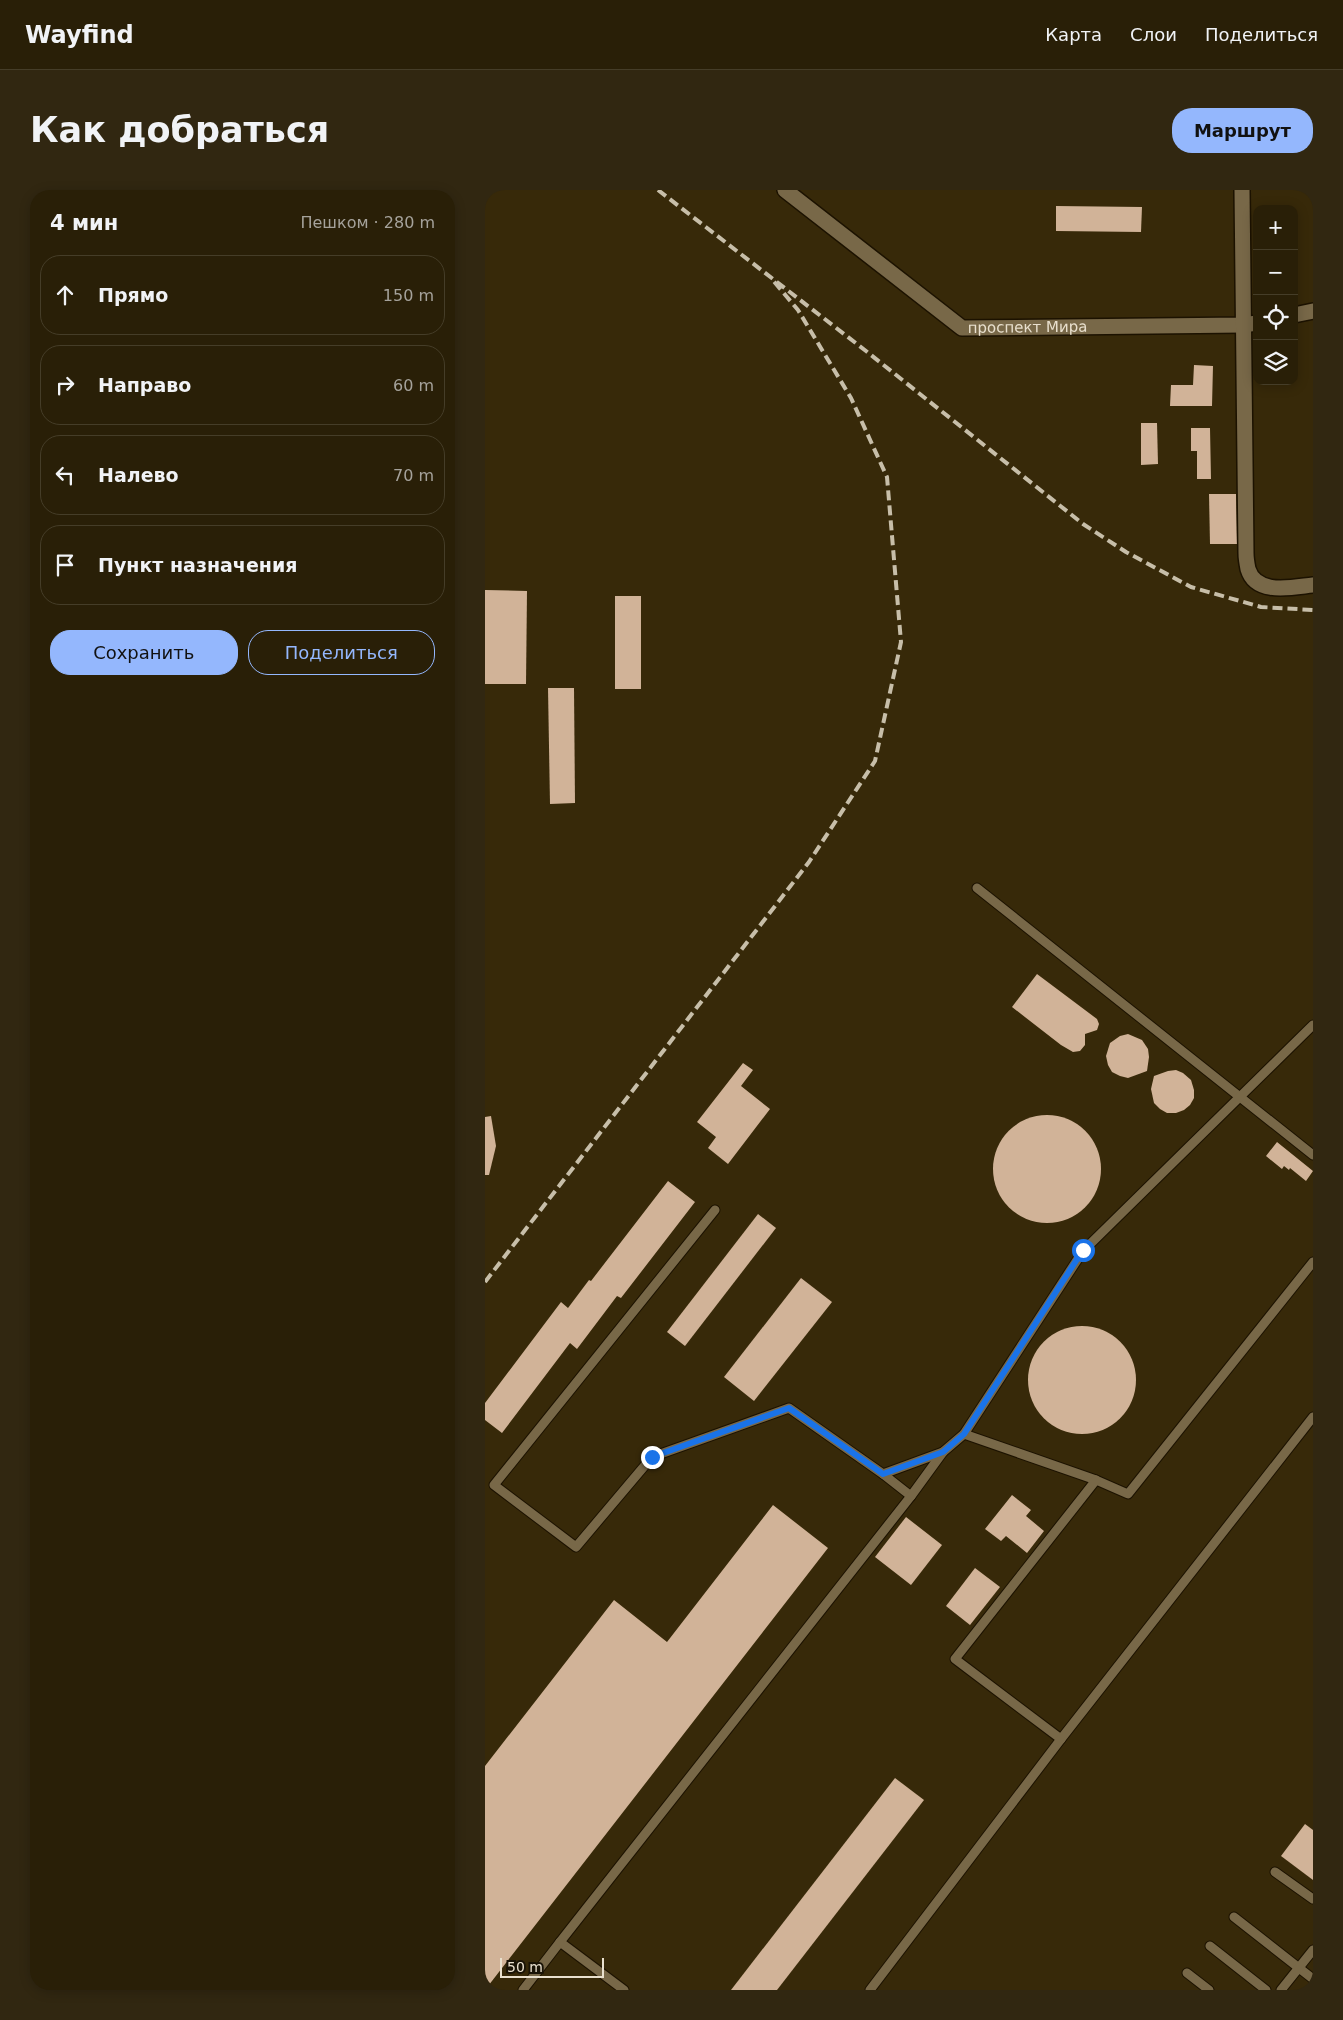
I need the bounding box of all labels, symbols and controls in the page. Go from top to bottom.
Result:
text: Wayfind [25,21,134,49]
text: Карта [1045,24,1102,45]
text: Слои [1130,24,1177,45]
text: Поделиться [1205,24,1318,45]
button: Маршрут [1172,108,1313,153]
text: Как добраться [30,110,329,150]
map controls [1253,205,1298,385]
button: + [1253,205,1298,250]
text: 4 мин [50,211,118,235]
text: Пешком · 280 m [300,213,435,232]
button: − [1253,250,1298,295]
icon: ahead [51,281,79,309]
text: Прямо [98,284,168,306]
text: 150 m [383,286,434,305]
button: locate [1253,295,1298,340]
street label: проспект Мира [968,318,1088,337]
button: layers [1253,340,1298,385]
icon: right [51,371,79,399]
text: Направо [98,374,191,396]
text: 60 m [393,376,434,395]
icon: left [51,461,79,489]
text: Налево [98,464,179,486]
text: 70 m [393,466,434,485]
icon: arrive [51,551,79,579]
text: Пункт назначения [98,554,297,576]
button: Сохранить [50,630,238,675]
button: Поделиться [248,630,435,675]
route start [1072,1239,1095,1262]
route end [641,1446,664,1469]
scale bar [500,1955,604,1978]
text: 50 m [507,1959,543,1975]

